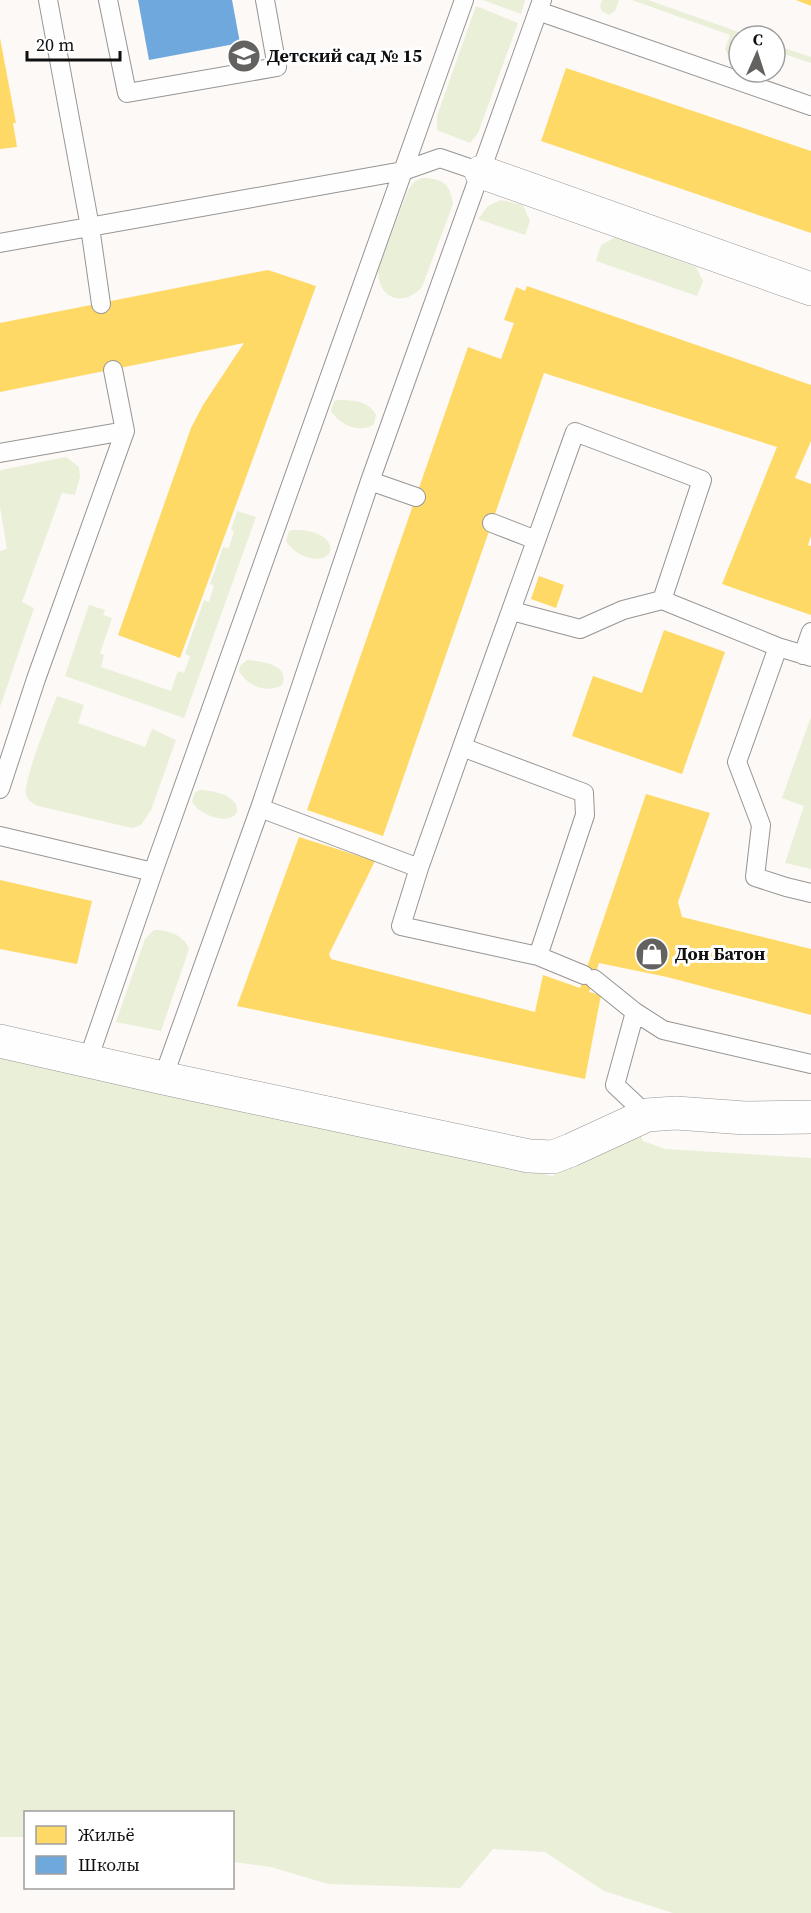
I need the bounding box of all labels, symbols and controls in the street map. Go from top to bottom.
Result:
scale bar [27,24,120,62]
north arrow [727,24,787,84]
text: С [752,28,763,50]
text: 20 m [36,32,74,57]
school or university icon: Детский сад № 15 [226,38,262,74]
place label: Детский сад № 15 [267,43,422,68]
shop icon: Дон Батон [634,936,670,972]
place label: Дон Батон [675,941,766,966]
legend [24,1811,234,1889]
text: Жильё [78,1822,135,1847]
text: Школы [78,1852,140,1877]

